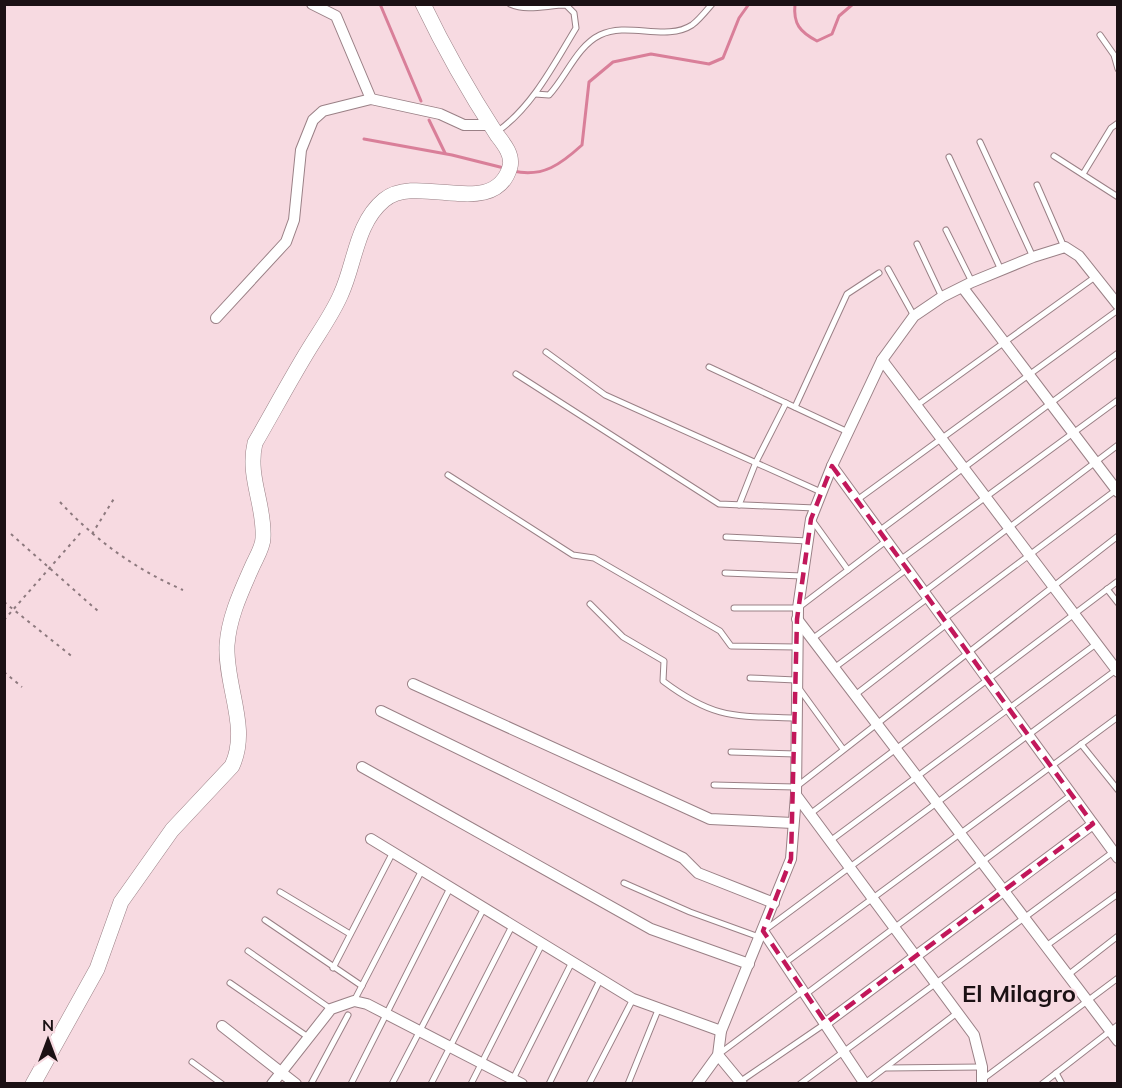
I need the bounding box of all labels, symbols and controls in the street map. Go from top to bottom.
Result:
district label: El Milagro [962,978,1076,1008]
north arrow [18,1010,78,1070]
text: N [42,1015,54,1035]

